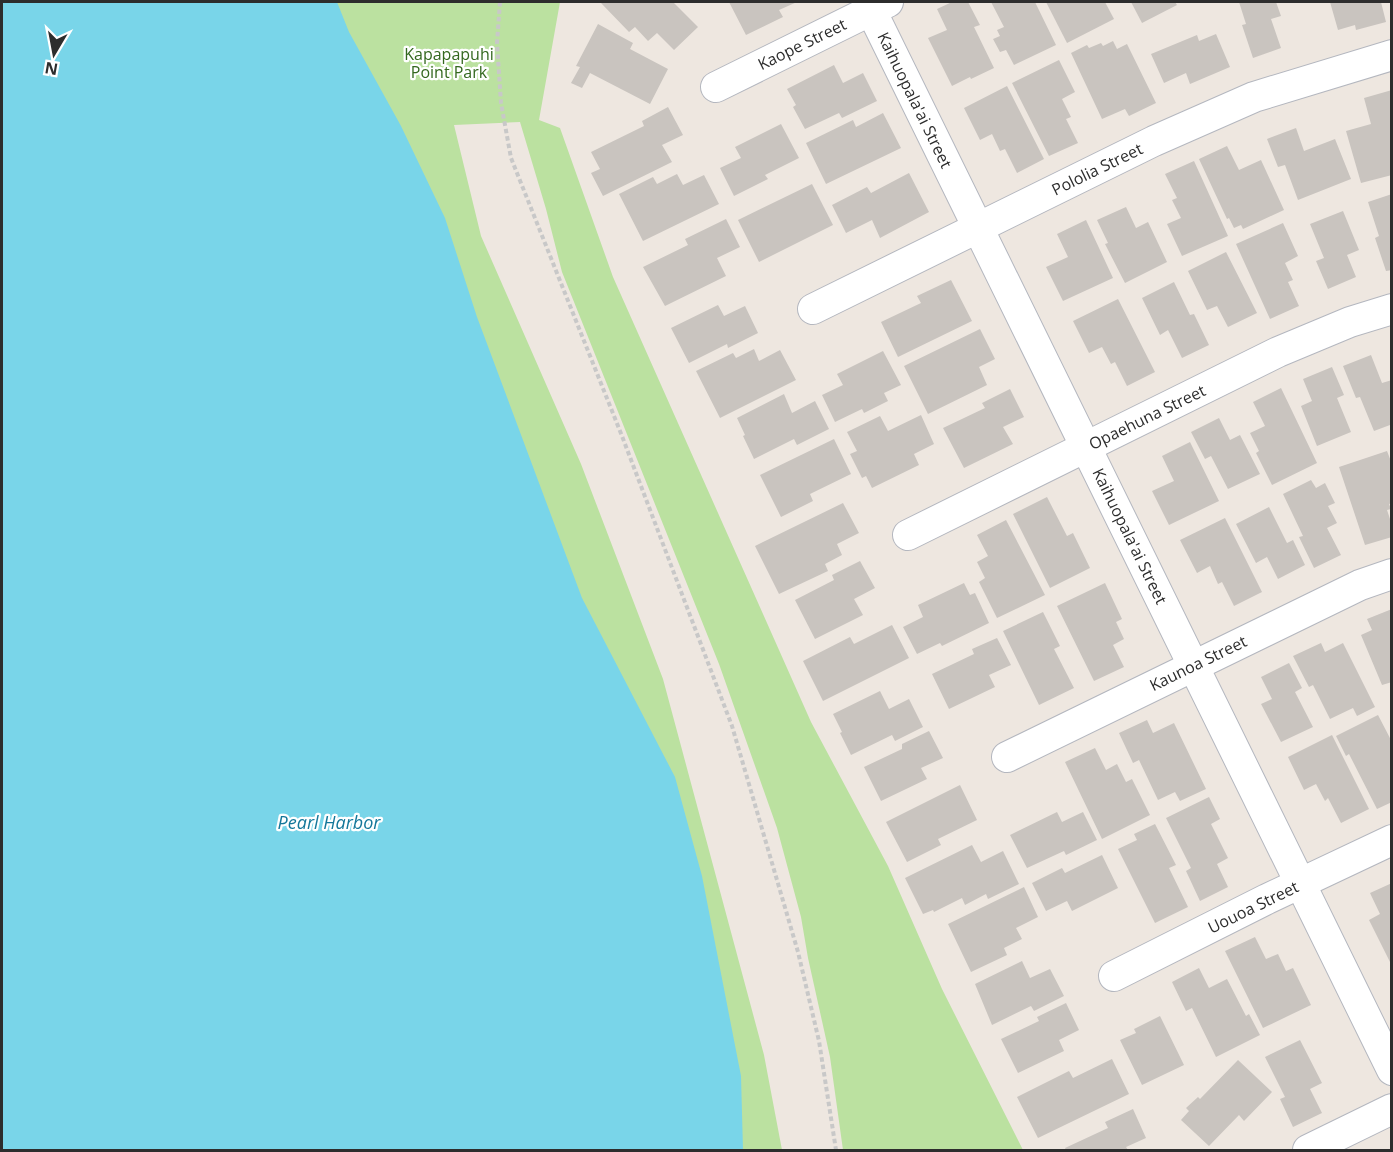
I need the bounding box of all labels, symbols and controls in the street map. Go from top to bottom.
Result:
street label: Kaope Street [754,13,850,75]
north arrow [24,24,84,84]
street label: Kaihuopala'ai Street [872,28,958,172]
park label: Kapapapuhi Point Park [404,43,494,83]
text: N [43,57,60,81]
street label: Pololia Street [1048,137,1146,201]
street label: Opaehuna Street [1085,379,1209,455]
street label: Kaihuopala'ai Street [1087,464,1173,608]
street label: Kaunoa Street [1146,630,1251,696]
water label: Pearl Harbor [278,810,381,834]
street label: Uouoa Street [1204,875,1302,938]

